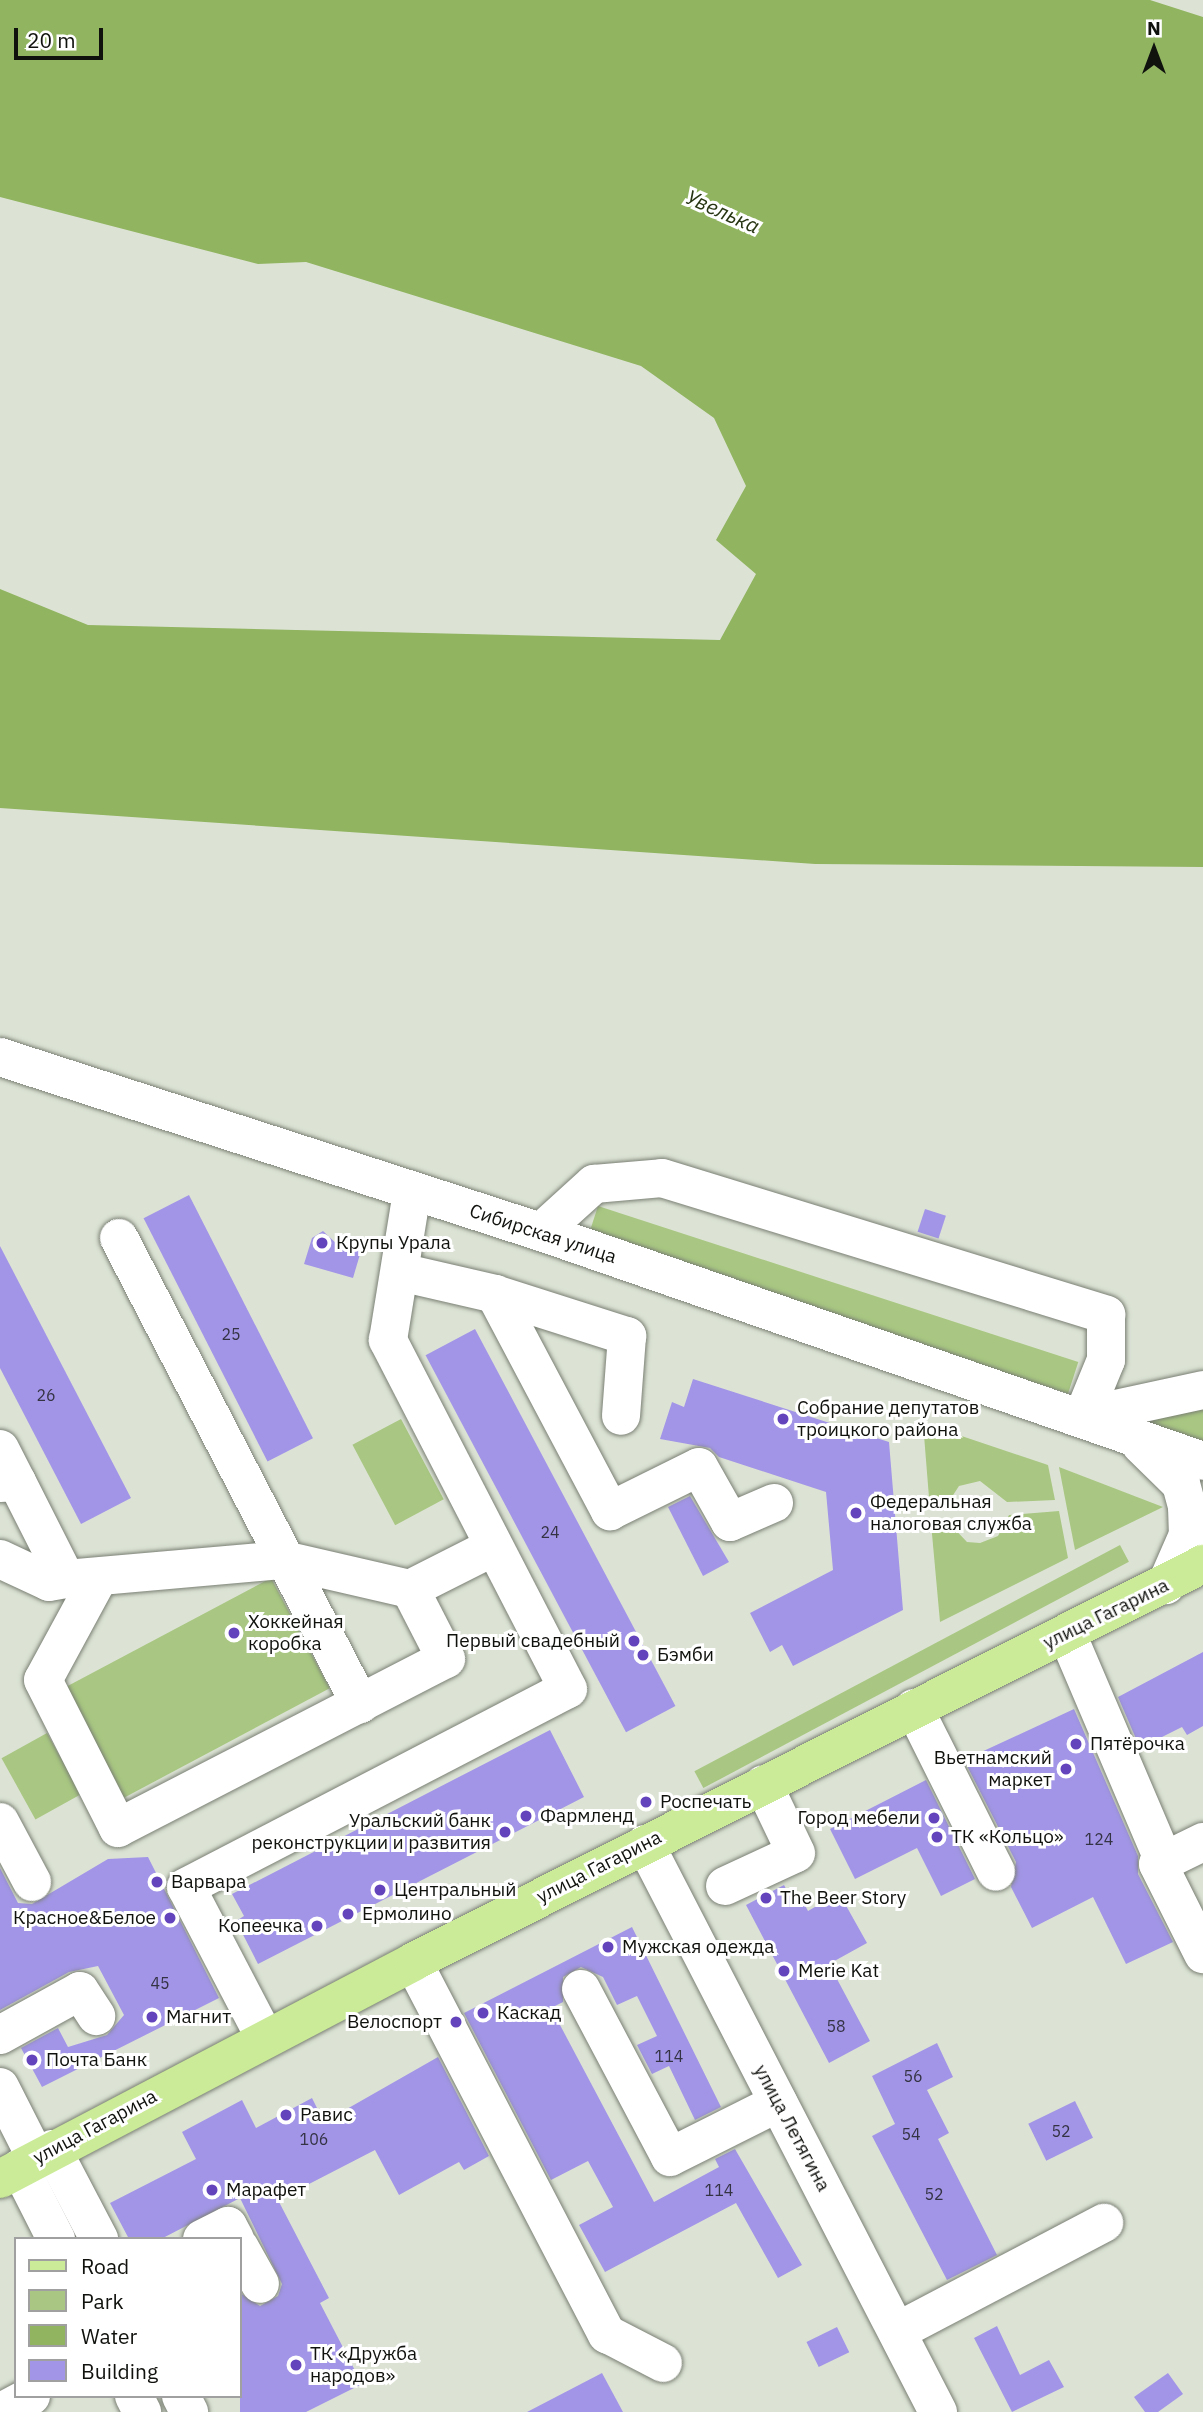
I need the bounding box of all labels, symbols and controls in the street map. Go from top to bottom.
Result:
scale bar [18,14,107,58]
north arrow [1119,14,1189,84]
text: N [1147,16,1161,40]
text: 20 m [27,26,76,54]
water label: Увелька [682,184,764,238]
street label: Сибирская улица [467,1199,619,1269]
place label: Крупы Урала [336,1232,451,1254]
marker: Крупы Урала [314,1235,330,1251]
house number: 25 [221,1324,241,1344]
house number: 26 [36,1385,56,1405]
place label: Собрание депутатов троицкого района [797,1397,979,1441]
marker: Собрание депутатов троицкого района [775,1411,791,1427]
place label: Федеральная налоговая служба [870,1491,1032,1535]
marker: Федеральная налоговая служба [848,1505,864,1521]
house number: 24 [540,1522,560,1542]
street label: улица Гагарина [1040,1574,1172,1654]
place label: Хоккейная коробка [248,1611,344,1655]
marker: Хоккейная коробка [226,1625,242,1641]
place label: Первый свадебный [446,1630,620,1652]
marker: Первый свадебный [626,1633,642,1649]
place label: Бэмби [657,1644,714,1666]
marker: Бэмби [635,1647,651,1663]
place label: Пятёрочка [1090,1733,1185,1755]
marker: Пятёрочка [1068,1736,1084,1752]
place label: Вьетнамский маркет [934,1747,1052,1791]
marker: Вьетнамский маркет [1058,1761,1074,1777]
place label: Роспечать [660,1791,752,1813]
marker: Роспечать [638,1794,654,1810]
place label: Фармленд [540,1805,634,1827]
place label: Город мебели [798,1807,920,1829]
marker: Фармленд [518,1808,534,1824]
place label: Уральский банк реконструкции и развития [251,1810,491,1854]
marker: Город мебели [926,1810,942,1826]
marker: Уральский банк реконструкции и развития [497,1824,513,1840]
street label: улица Гагарина [533,1826,665,1908]
place label: ТК «Кольцо» [951,1826,1064,1848]
marker: ТК «Кольцо» [929,1829,945,1845]
house number: 124 [1085,1829,1113,1849]
place label: Варвара [171,1871,246,1893]
marker: Варвара [149,1874,165,1890]
place label: Центральный [394,1879,516,1901]
marker: Центральный [372,1882,388,1898]
place label: The Beer Story [780,1887,906,1909]
marker: The Beer Story [758,1890,774,1906]
place label: Ермолино [362,1903,452,1925]
marker: Ермолино [340,1906,356,1922]
place label: Красное&Белое [13,1907,156,1929]
marker: Красное&Белое [162,1910,178,1926]
place label: Копеечка [218,1915,303,1937]
marker: Копеечка [309,1918,325,1934]
place label: Мужская одежда [622,1936,774,1958]
marker: Мужская одежда [600,1939,616,1955]
place label: Merie Kat [798,1960,879,1982]
marker: Merie Kat [776,1963,792,1979]
house number: 45 [150,1973,170,1993]
place label: Каскад [497,2002,561,2024]
marker: Каскад [475,2005,491,2021]
place label: Магнит [166,2006,231,2028]
marker: Магнит [144,2009,160,2025]
place label: Велоспорт [347,2011,442,2033]
marker: Велоспорт [448,2014,464,2030]
house number: 58 [826,2016,846,2036]
house number: 114 [655,2046,683,2066]
place label: Почта Банк [46,2049,147,2071]
marker: Почта Банк [24,2052,40,2068]
street label: улица Летягина [749,2061,835,2195]
house number: 56 [903,2066,923,2086]
street label: улица Гагарина [29,2085,161,2169]
place label: Равис [300,2104,353,2126]
marker: Равис [278,2107,294,2123]
house number: 52 [1051,2121,1071,2141]
house number: 54 [901,2124,921,2144]
house number: 106 [300,2129,328,2149]
place label: Марафет [226,2179,306,2201]
house number: 114 [705,2180,733,2200]
marker: Марафет [204,2182,220,2198]
house number: 52 [924,2184,944,2204]
legend [14,2237,242,2398]
text: Road [81,2252,129,2280]
text: Park [81,2287,124,2315]
text: Water [81,2322,137,2350]
place label: ТК «Дружба народов» [310,2343,417,2387]
text: Building [81,2357,158,2385]
marker: ТК «Дружба народов» [288,2357,304,2373]

